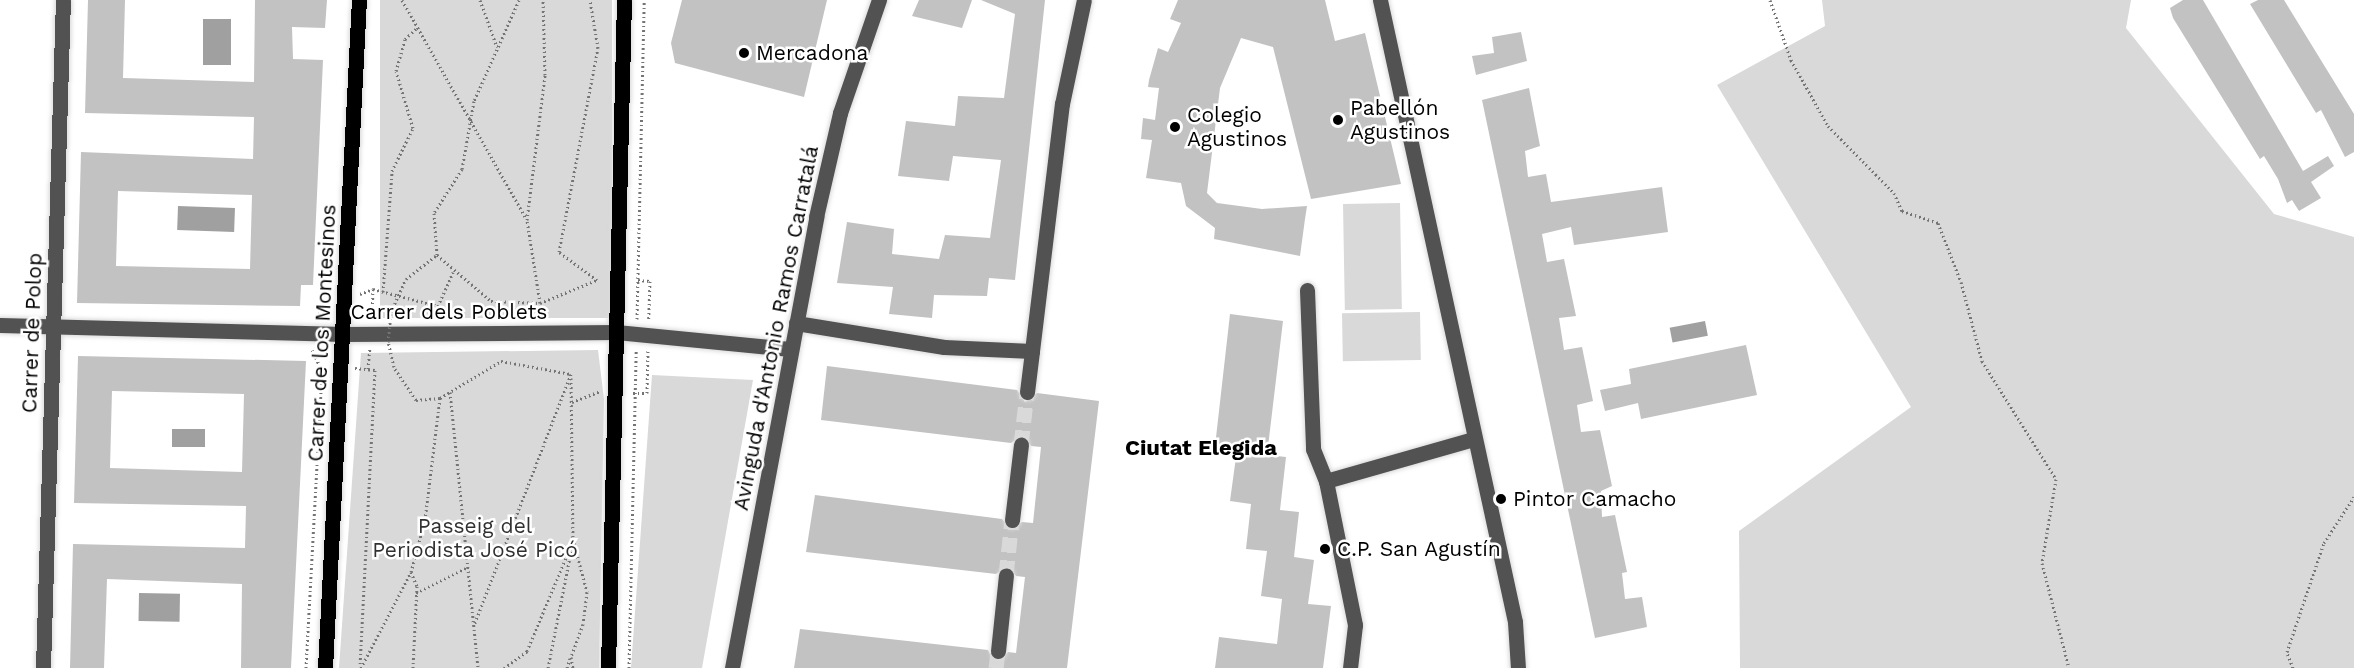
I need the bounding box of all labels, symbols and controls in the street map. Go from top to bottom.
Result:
place label: Mercadona [756,40,868,66]
marker: Mercadona [737,46,751,60]
place label: Pabellón Agustinos [1350,95,1450,145]
place label: Colegio Agustinos [1187,102,1287,152]
marker: Pabellón Agustinos [1331,113,1345,127]
marker: Colegio Agustinos [1168,120,1182,134]
street label: Avinguda d'Antonio Ramos Carratalá [728,143,824,513]
street label: Carrer de los Montesinos [303,203,341,463]
street label: Carrer de Polop [17,252,47,414]
street label: Carrer dels Poblets [350,299,548,325]
district label: Ciutat Elegida [1125,435,1277,461]
place label: Pintor Camacho [1513,486,1677,512]
marker: Pintor Camacho [1494,492,1508,506]
park label: Passeig del Periodista José Picó [372,513,578,563]
place label: C.P. San Agustín [1337,536,1502,562]
marker: C.P. San Agustín [1318,542,1332,556]

